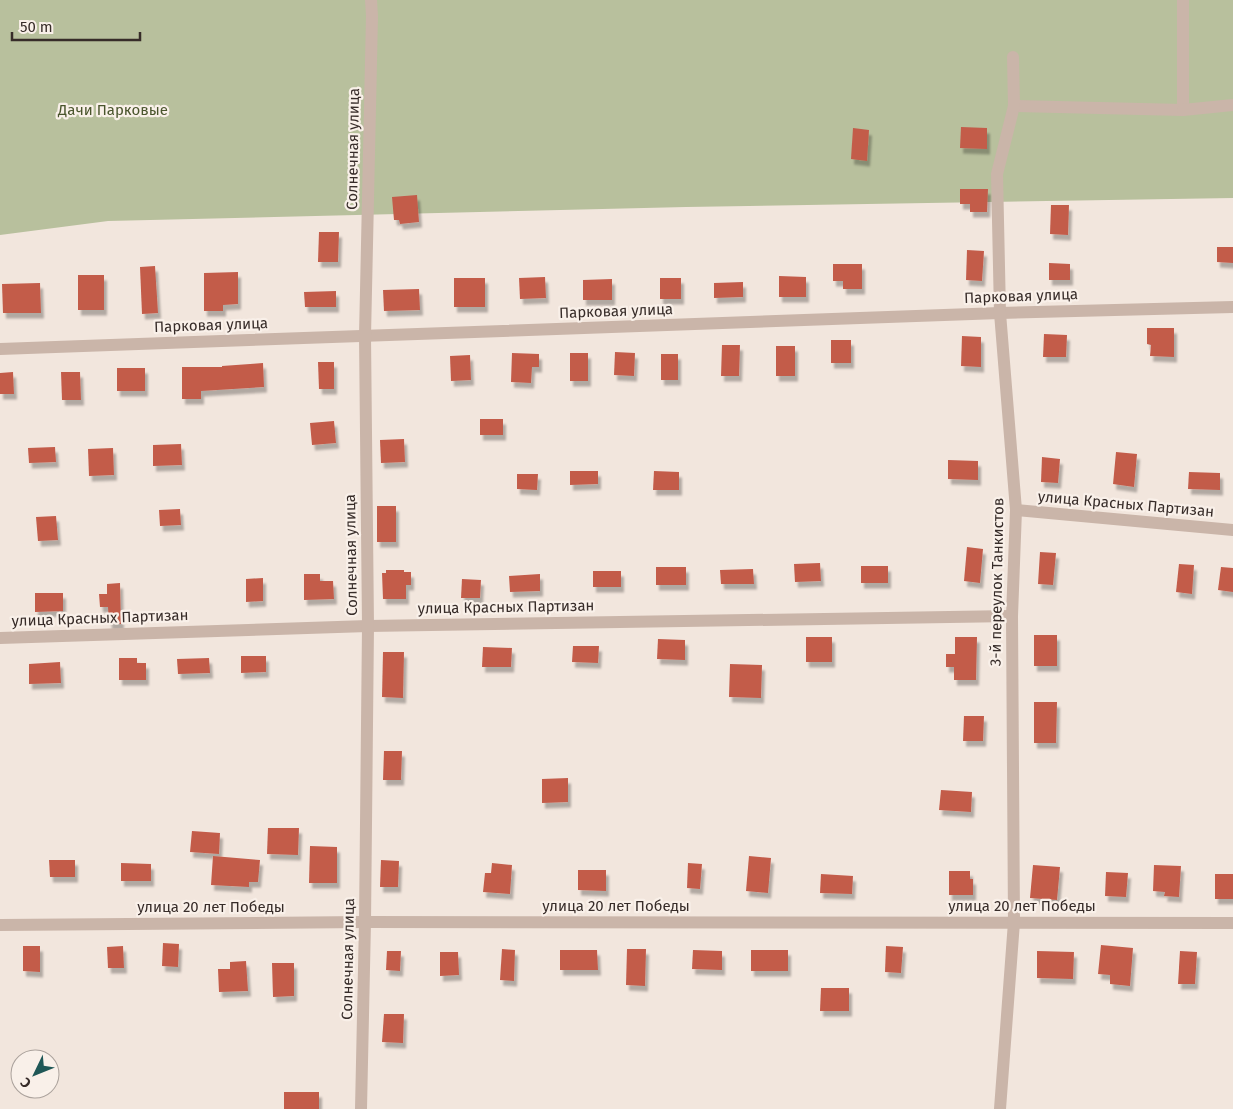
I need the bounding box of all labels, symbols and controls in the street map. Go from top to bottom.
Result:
scale bar [12,10,140,42]
text: 50 m [20,18,53,36]
street label: Солнечная улица [343,88,363,210]
park label: Дачи Парковые [57,101,168,119]
street label: Парковая улица [964,285,1078,307]
street label: Парковая улица [559,300,673,322]
street label: Парковая улица [154,314,268,336]
street label: улица Красных Партизан [1037,487,1215,521]
street label: Солнечная улица [341,494,361,616]
street label: 3-й переулок Танкистов [987,498,1007,666]
street label: улица Красных Партизан [417,596,595,618]
street label: улица Красных Партизан [11,606,189,630]
street label: улица 20 лет Победы [542,897,690,915]
street label: улица 20 лет Победы [948,897,1096,915]
street label: улица 20 лет Победы [137,898,285,916]
street label: Солнечная улица [338,898,358,1020]
north arrow [10,1049,60,1099]
text: С [17,1074,35,1091]

